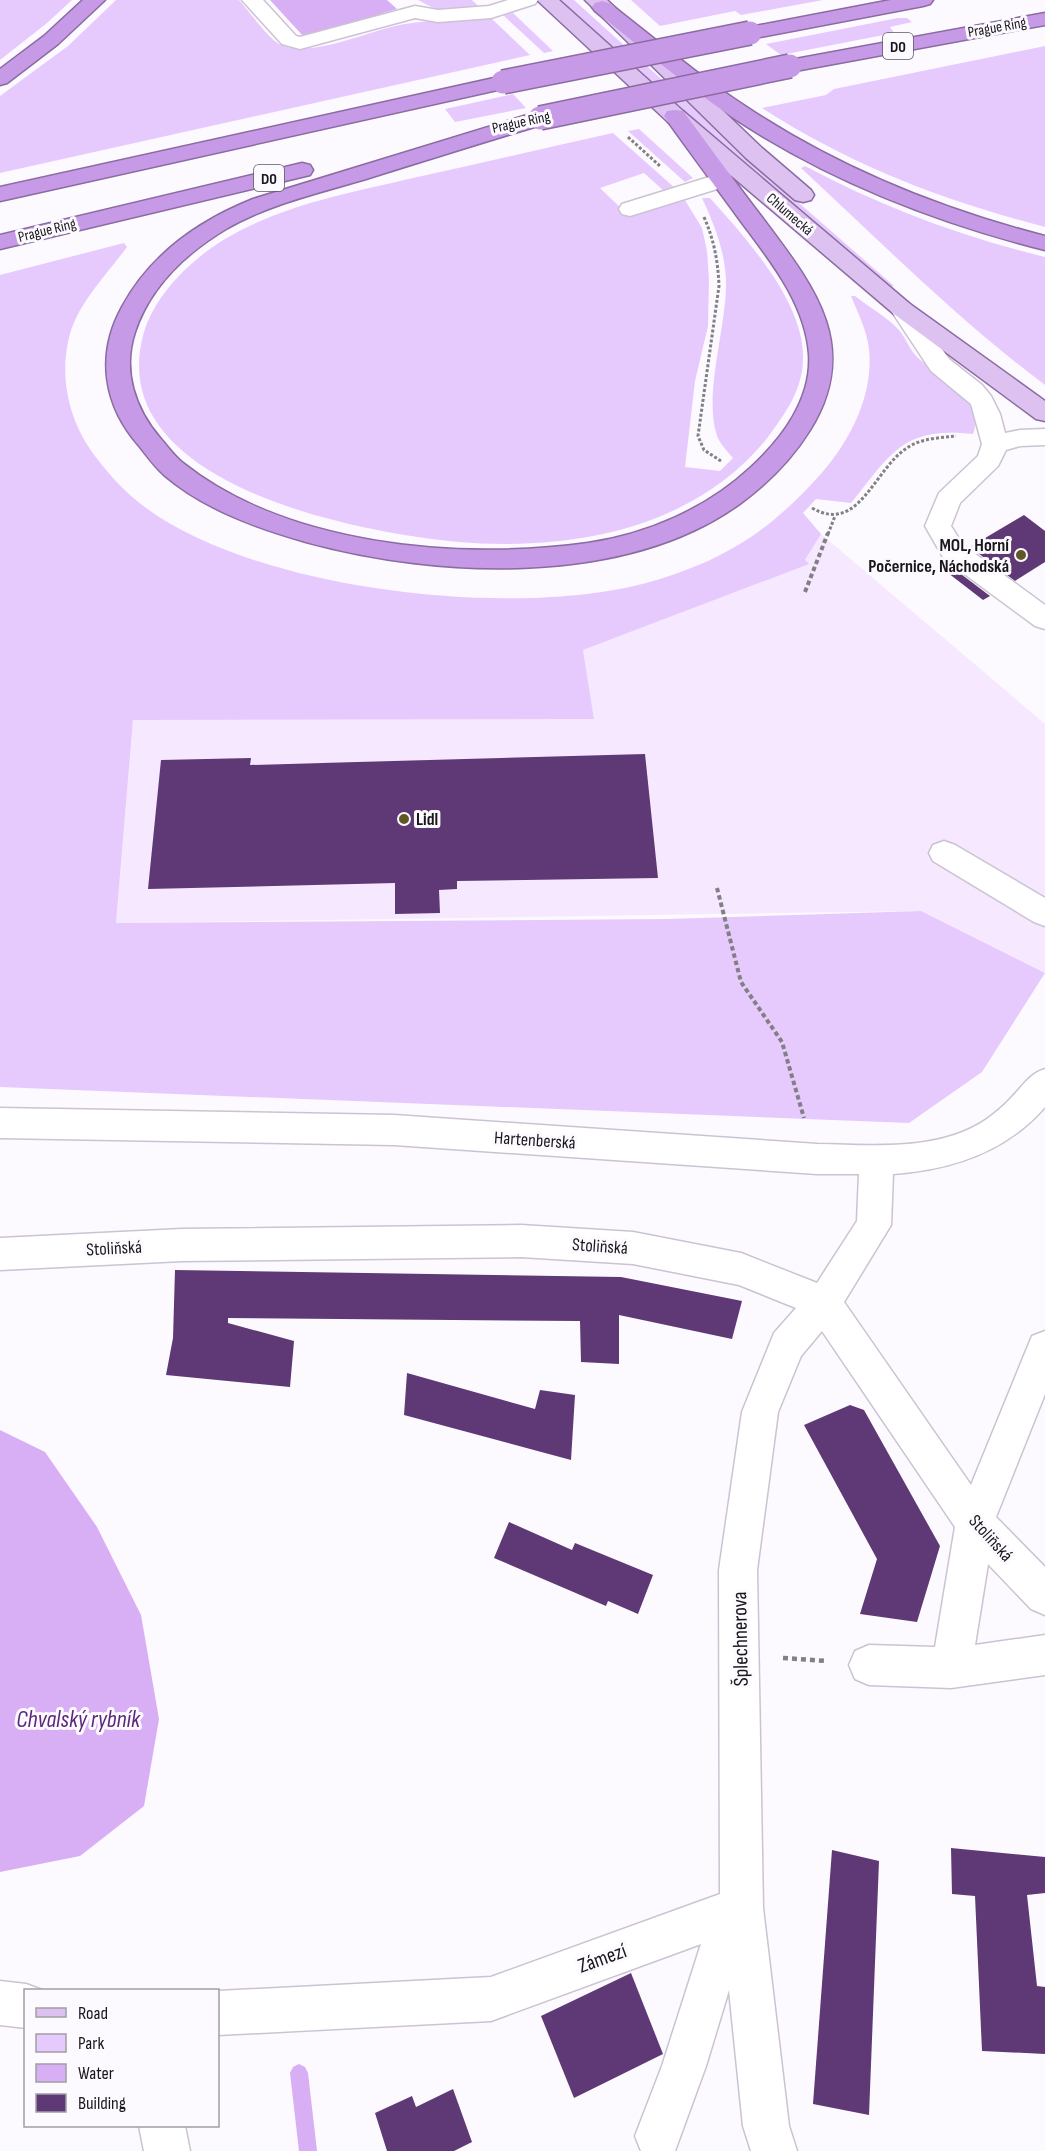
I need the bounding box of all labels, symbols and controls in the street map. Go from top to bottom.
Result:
street label: Prague Ring [966,13,1028,42]
road number: D0 [883,33,913,59]
street label: Prague Ring [490,107,552,138]
road number: D0 [254,165,284,191]
street label: Chlumecká [762,189,817,240]
street label: Prague Ring [16,214,78,247]
place label: MOL, Horní Počernice, Náchodská [868,535,1009,577]
marker: MOL, Horní Počernice, Náchodská [1014,548,1028,562]
place label: Lidl [416,809,438,830]
marker: Lidl [397,812,411,826]
street label: Hartenberská [494,1127,576,1154]
street label: Stoliňská [572,1234,628,1259]
street label: Stoliňská [86,1237,142,1260]
street label: Stoliňská [964,1511,1017,1566]
street label: Šplechnerova [727,1591,754,1687]
water label: Chvalský rybník [16,1705,141,1734]
street label: Zámezí [574,1938,630,1979]
legend [24,1989,219,2127]
text: Road [78,2003,108,2024]
text: Park [78,2033,104,2054]
text: Water [78,2063,114,2084]
text: Building [78,2093,126,2114]

